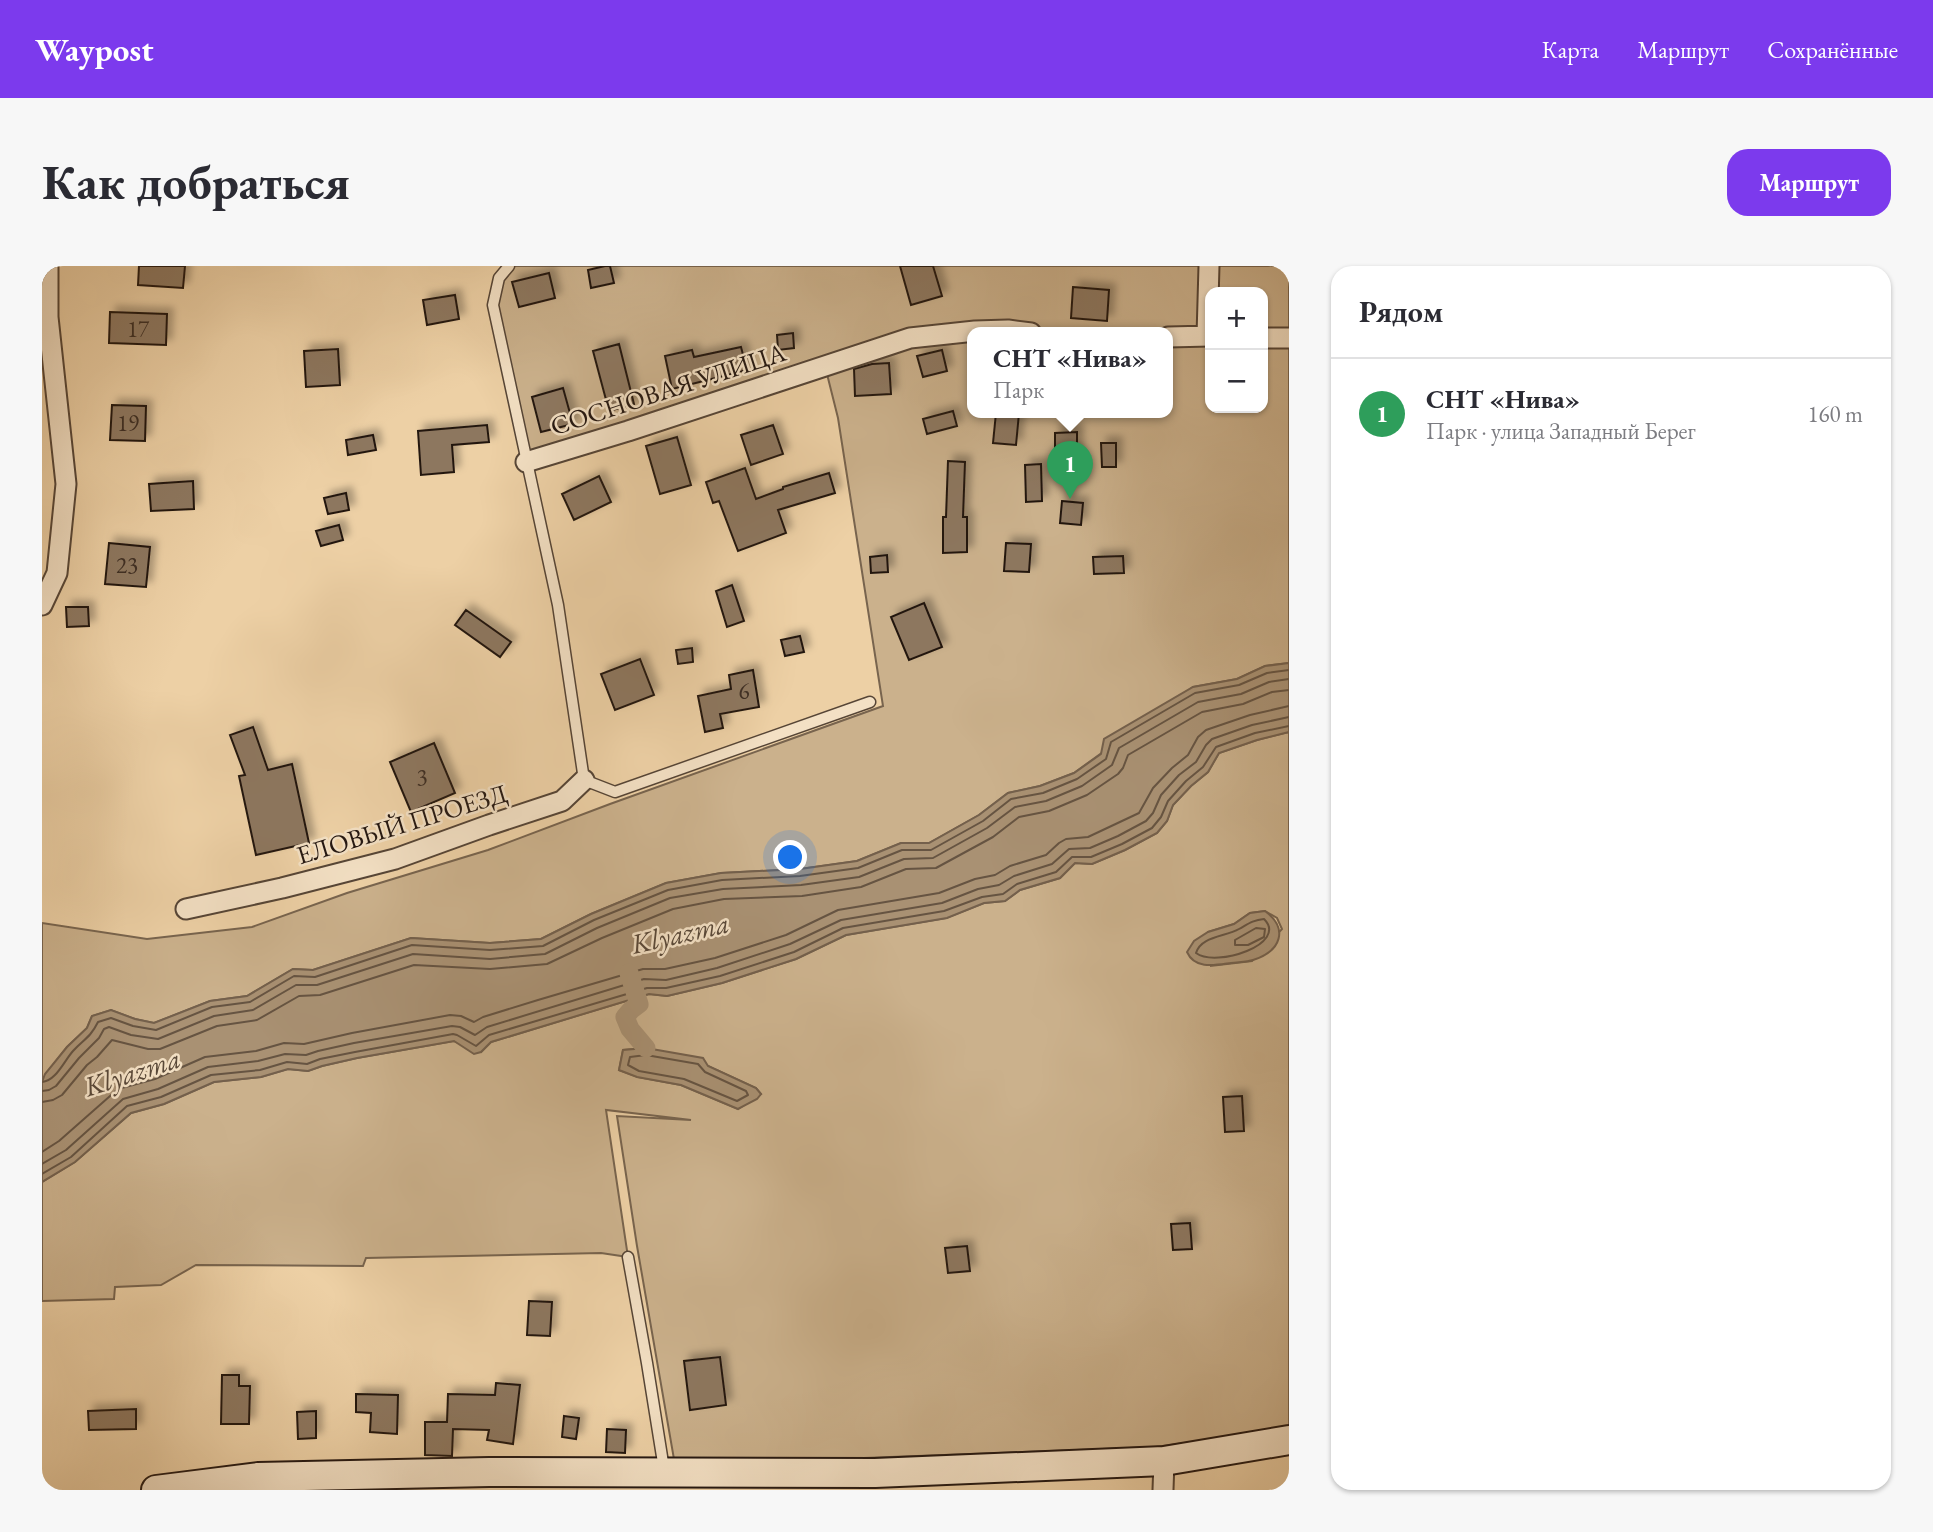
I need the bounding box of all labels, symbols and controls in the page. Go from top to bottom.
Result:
text: Waypost [35,28,154,71]
text: Карта [1542,34,1599,65]
text: Маршрут [1637,34,1729,65]
text: Сохранённые [1767,34,1898,65]
button: Маршрут [1727,149,1891,216]
text: Как добраться [42,150,350,214]
map controls [1205,287,1268,413]
button: + [1205,287,1268,350]
text: Рядом [1359,292,1443,331]
house number: 17 [127,314,150,344]
popup [967,327,1173,418]
street label: СОСНОВАЯ УЛИЦА [546,335,791,443]
text: СНТ «Нива» [993,341,1147,375]
button: − [1205,350,1268,413]
text: Парк [993,375,1044,405]
text: СНТ «Нива» [1426,382,1580,416]
text: 1 [1376,399,1388,429]
text: 160 m [1807,399,1863,429]
house number: 19 [117,408,139,438]
text: Парк · улица Западный Берег [1426,416,1696,446]
pin: 1 [1047,441,1093,499]
house number: 23 [116,550,138,580]
house number: 6 [738,676,750,706]
house number: 3 [416,762,428,792]
street label: ЕЛОВЫЙ ПРОЕЗД [292,776,512,872]
your location [773,840,807,874]
water label: Klyazma [627,904,732,962]
water label: Klyazma [78,1040,185,1105]

